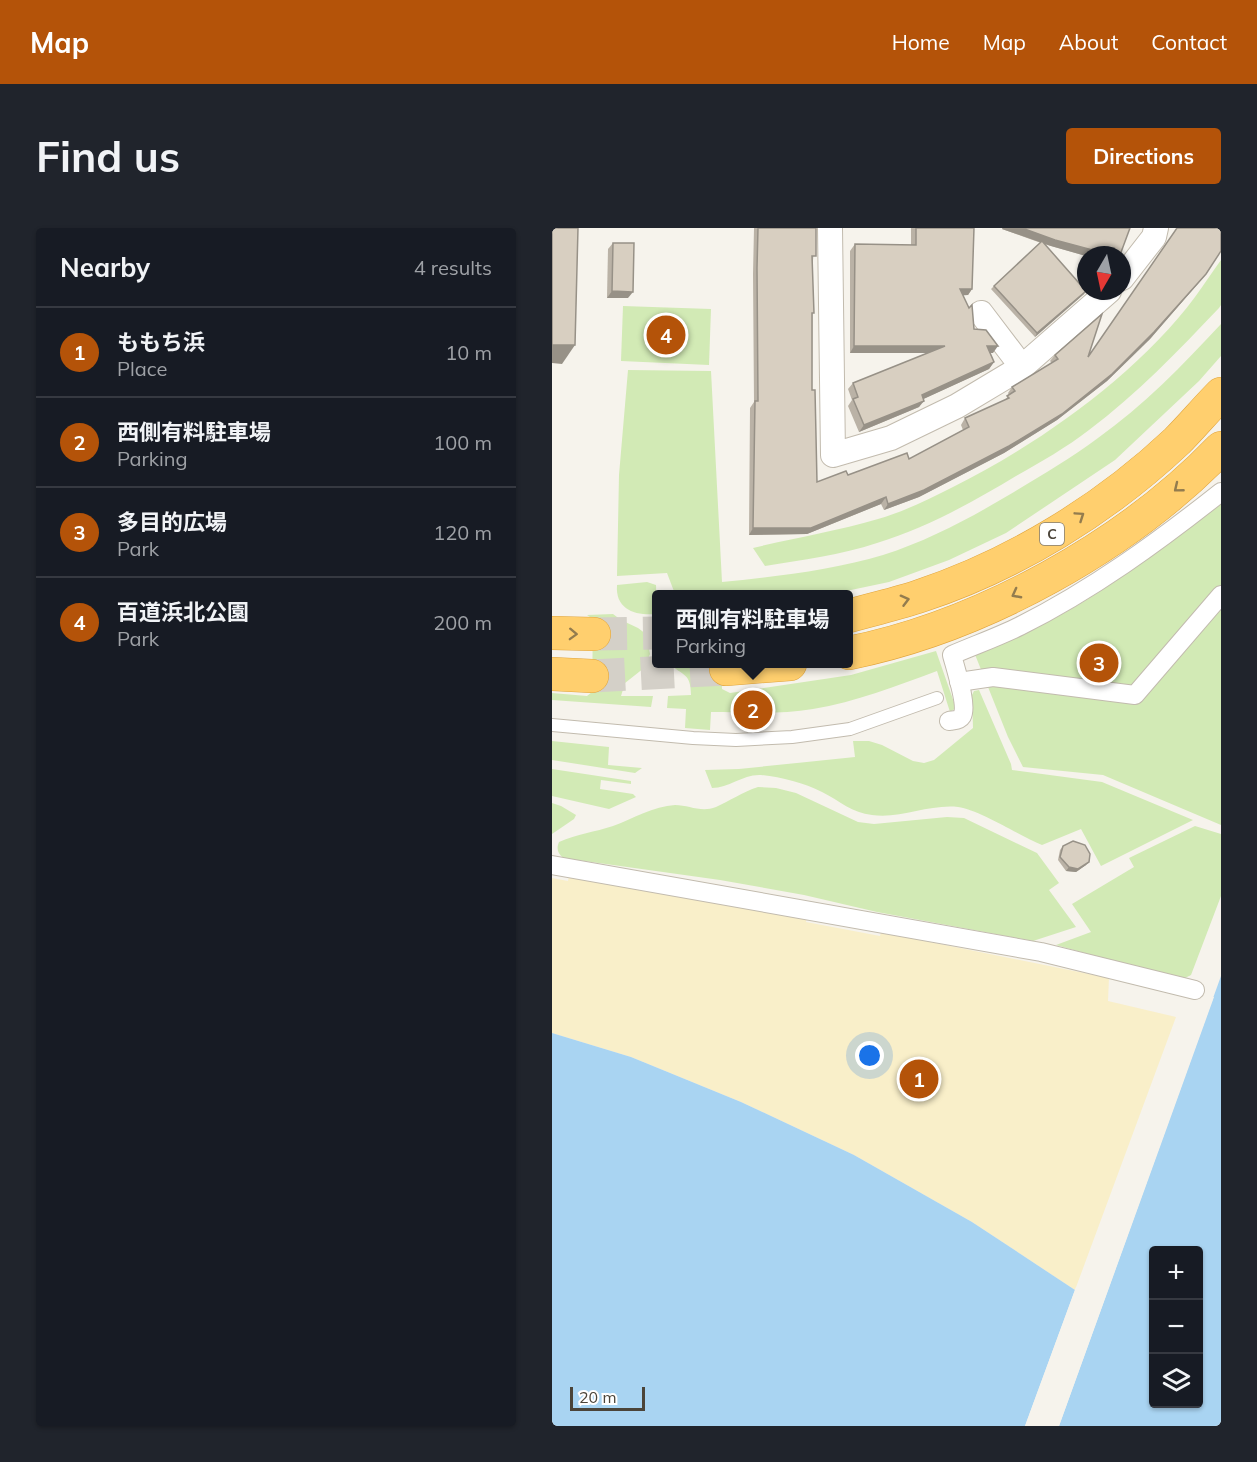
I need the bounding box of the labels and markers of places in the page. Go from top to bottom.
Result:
pin: 4 [646,312,686,358]
pin: 3 [1080,640,1118,686]
pin: 2 [734,688,772,732]
pin: 1 [900,1056,938,1102]

